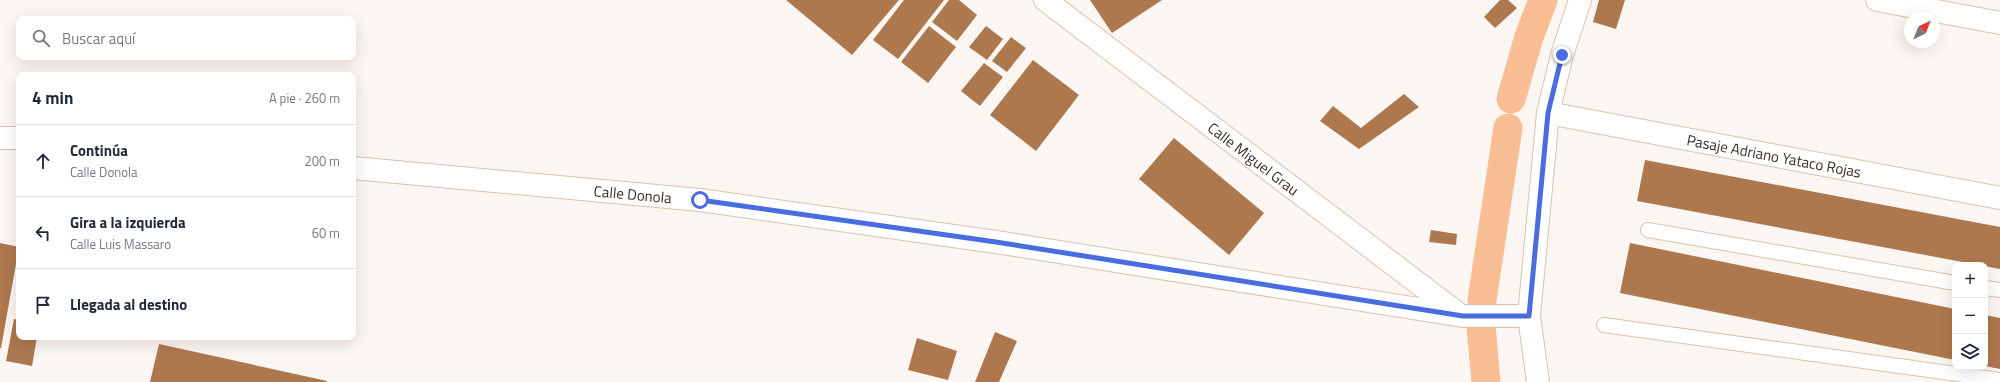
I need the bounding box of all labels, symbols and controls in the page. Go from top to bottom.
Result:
north arrow [1904,12,1940,48]
search box [16,16,356,60]
icon: search [30,27,52,49]
text: Buscar aquí [62,27,135,50]
route end [1553,46,1571,64]
text: 4 min [32,85,73,111]
text: A pie · 260 m [269,88,340,108]
street label: Calle Miguel Grau [1203,116,1304,201]
street label: Pasaje Adriano Yataco Rojas [1685,128,1863,183]
text: Continúa [70,139,128,162]
icon: ahead [32,150,54,172]
text: 200 m [304,151,340,171]
text: Calle Donola [70,162,138,182]
street label: Calle Donola [593,179,673,209]
route start [691,191,709,209]
text: Gira a la izquierda [70,211,186,234]
icon: left [32,222,54,244]
text: 60 m [312,223,340,243]
text: Calle Luis Massaro [70,234,171,254]
map controls [1952,262,1988,370]
button: + [1952,262,1988,298]
text: Llegada al destino [70,293,187,316]
icon: arrive [32,294,54,316]
button: − [1952,298,1988,334]
button: layers [1952,334,1988,370]

